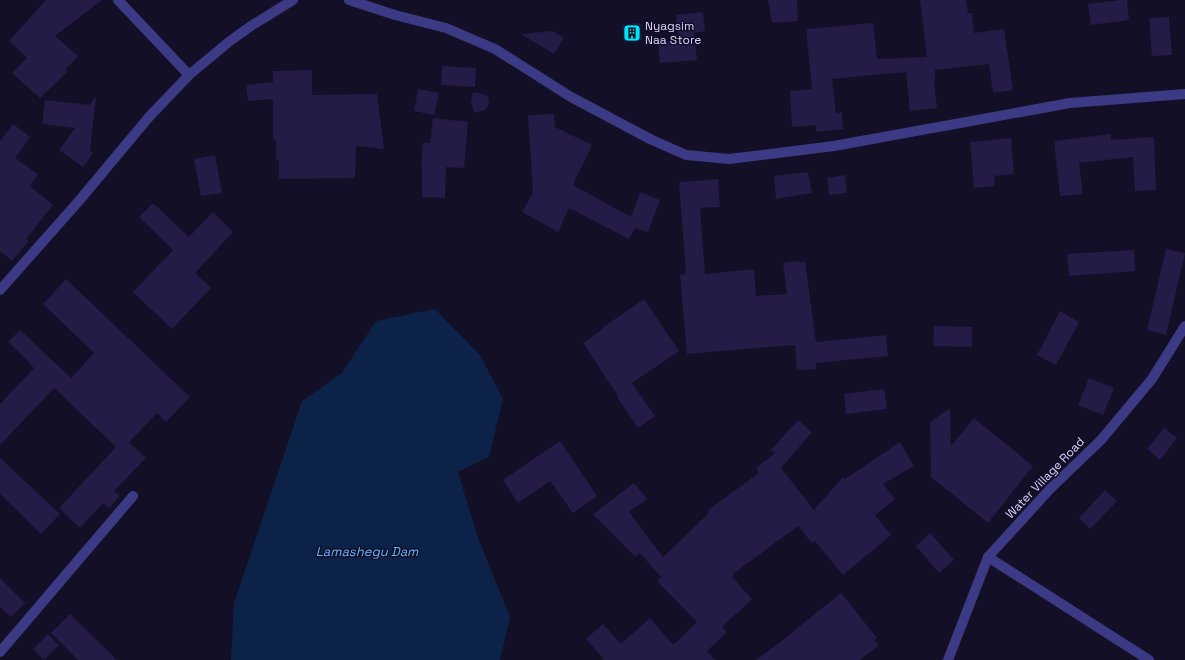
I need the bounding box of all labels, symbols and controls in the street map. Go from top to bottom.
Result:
place label: Nyagsim Naa Store [645,18,701,48]
building icon: Nyagsim Naa Store [622,23,642,43]
street label: Water Village Road [1002,434,1088,522]
water label: Lamashegu Dam [316,543,419,560]

